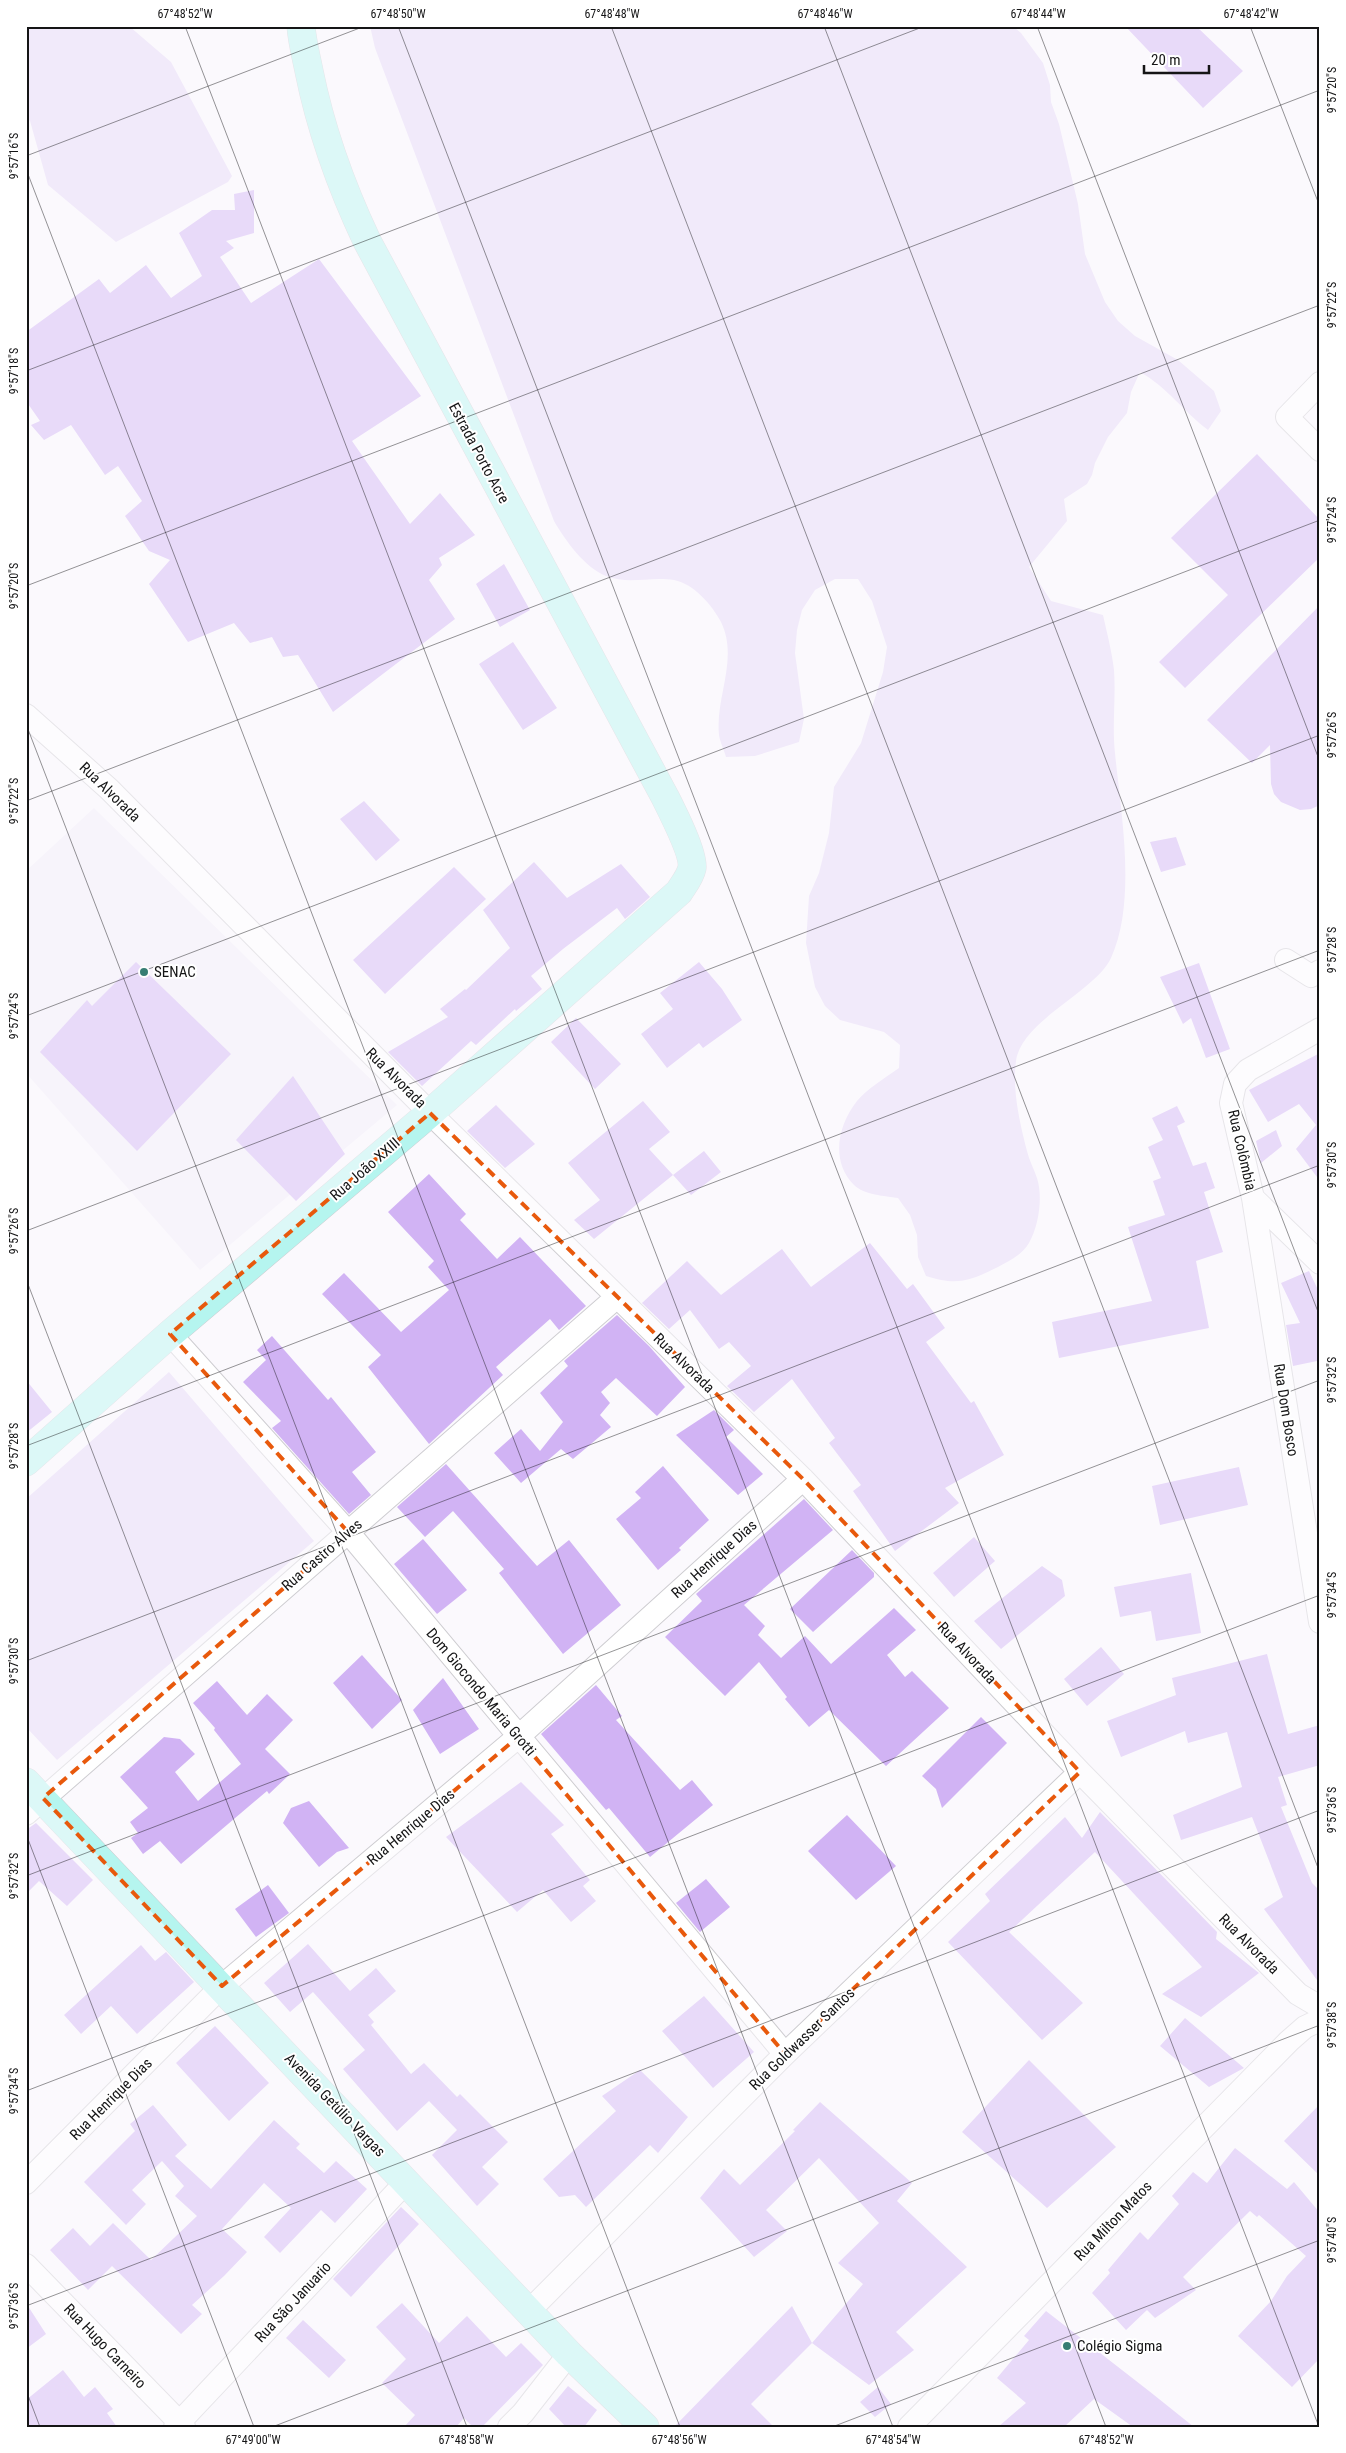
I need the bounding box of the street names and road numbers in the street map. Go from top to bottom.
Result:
street label: Estrada Porto Acre [445,400,513,506]
street label: Rua Alvorada [76,758,144,826]
street label: Rua Alvorada [362,1044,430,1112]
street label: Rua Colômbia [1224,1108,1260,1192]
street label: Rua João XXIII [326,1134,404,1204]
street label: Rua Alvorada [650,1329,718,1397]
street label: Rua Dom Bosco [1270,1362,1302,1458]
street label: Rua Castro Alves [278,1515,366,1595]
street label: Rua Henrique Dias [668,1516,761,1602]
street label: Rua Alvorada [934,1618,1000,1688]
street label: Dom Giocondo Maria Grotti [422,1625,540,1759]
street label: Rua Henrique Dias [364,1785,459,1869]
street label: Rua Alvorada [1215,1910,1283,1978]
street label: Rua Goldwasser Santos [746,1984,859,2094]
street label: Avenida Getúlio Vargas [281,2049,389,2161]
street label: Rua Henrique Dias [66,2054,156,2144]
street label: Rua Milton Matos [1070,2177,1156,2265]
street label: Rua São Januario [251,2258,335,2346]
street label: Rua Hugo Carneiro [60,2300,150,2392]

